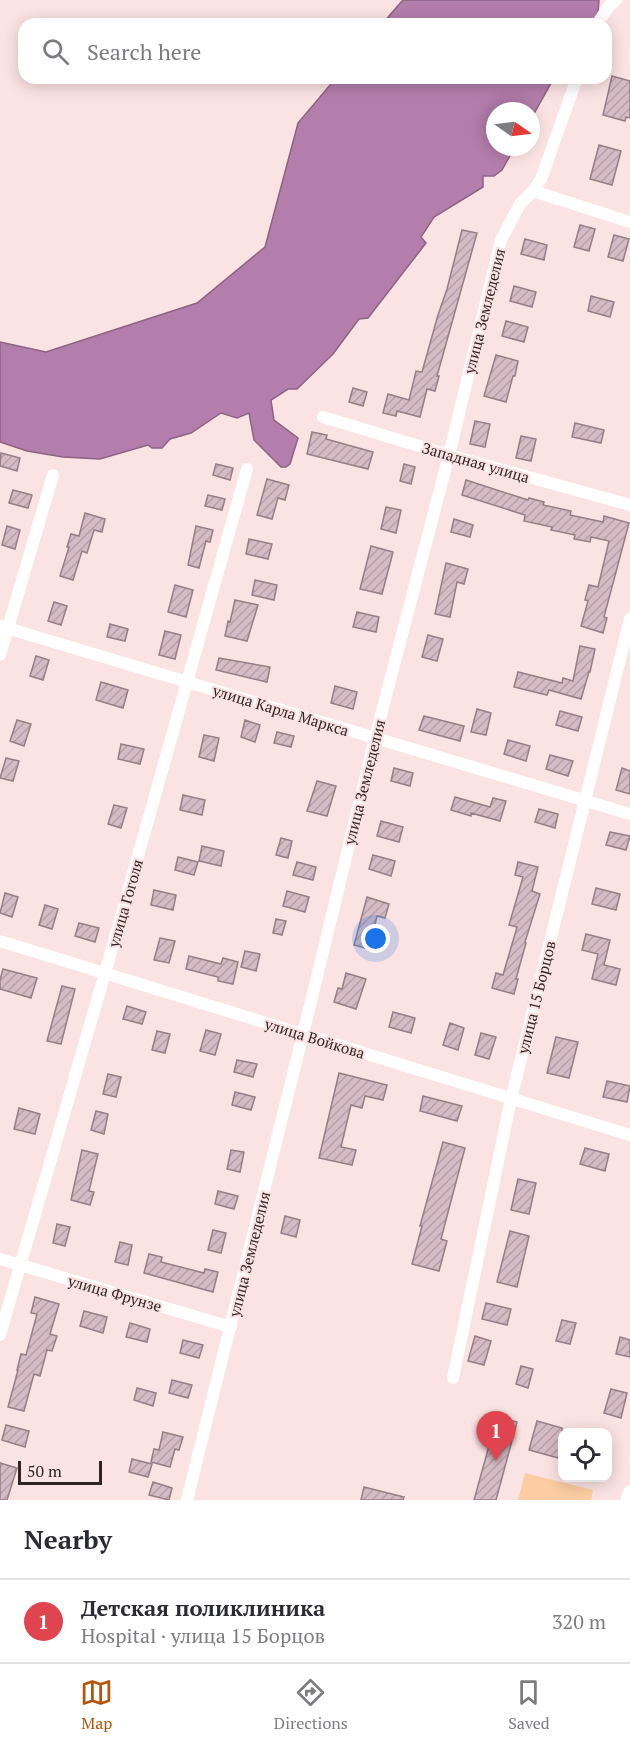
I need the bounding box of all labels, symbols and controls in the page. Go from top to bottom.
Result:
search box [18,18,612,84]
icon: search [39,35,72,68]
text: Search here [87,37,201,66]
north arrow [486,102,540,156]
street label: улица Земледелия [459,246,509,377]
street label: Западная улица [420,437,532,487]
street label: улица Карла Маркса [210,679,352,740]
street label: улица Земледелия [339,717,389,848]
street label: улица Гоголя [103,857,147,950]
your location [361,924,390,953]
street label: улица 15 Борцов [512,938,560,1057]
street label: улица Войкова [262,1013,368,1063]
street label: улица Земледелия [224,1189,274,1320]
street label: улица Фрунзе [65,1270,164,1316]
pin: 1 [476,1412,516,1461]
map controls [558,1428,612,1482]
button: locate [558,1428,612,1482]
scale bar [18,1458,102,1486]
text: 50 m [27,1460,62,1482]
text: Nearby [24,1522,112,1556]
text: Детская поликлиника [81,1593,325,1622]
text: 1 [38,1608,49,1635]
text: 320 m [552,1608,606,1635]
text: Hospital · улица 15 Борцов [81,1622,325,1649]
tab: Map [80,1676,113,1734]
tab: Directions [274,1676,348,1734]
tab: Saved [508,1676,550,1734]

